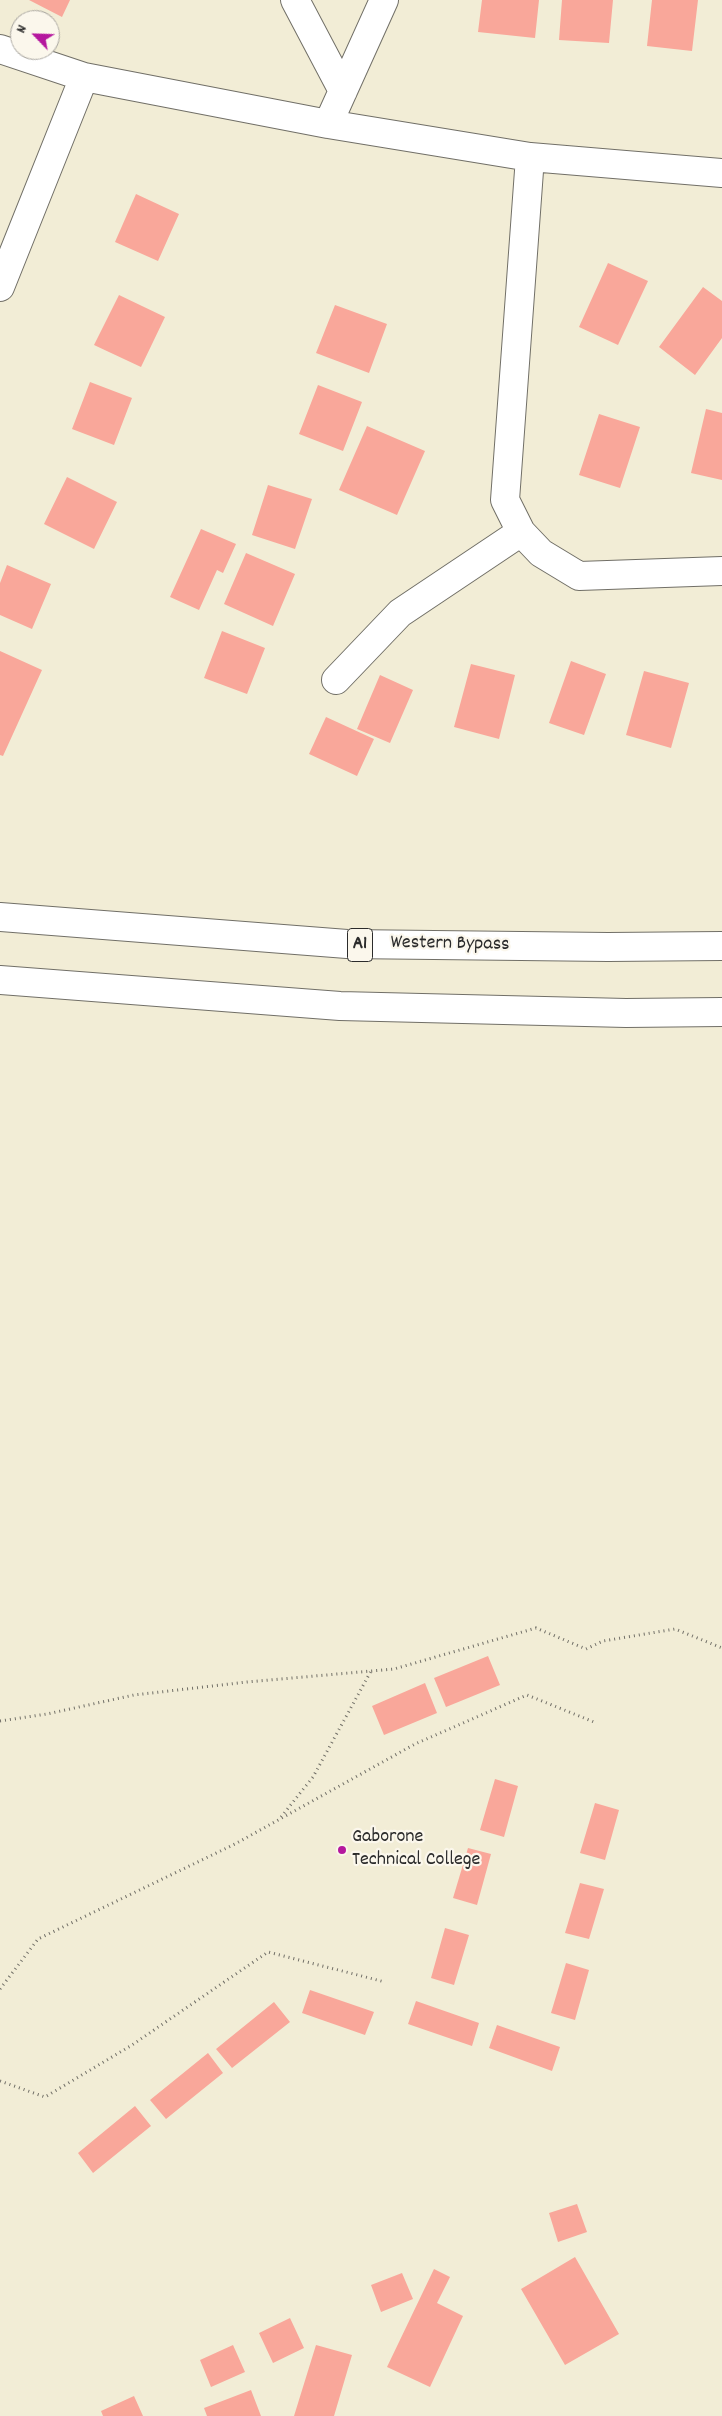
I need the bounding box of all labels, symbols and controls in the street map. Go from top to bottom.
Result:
north arrow [10,10,60,60]
text: N [12,22,33,37]
road number: A1 [348,928,372,962]
street label: Western Bypass [390,932,510,958]
place label: Gaborone Technical College [352,1826,480,1873]
marker: Gaborone Technical College [336,1844,348,1856]

